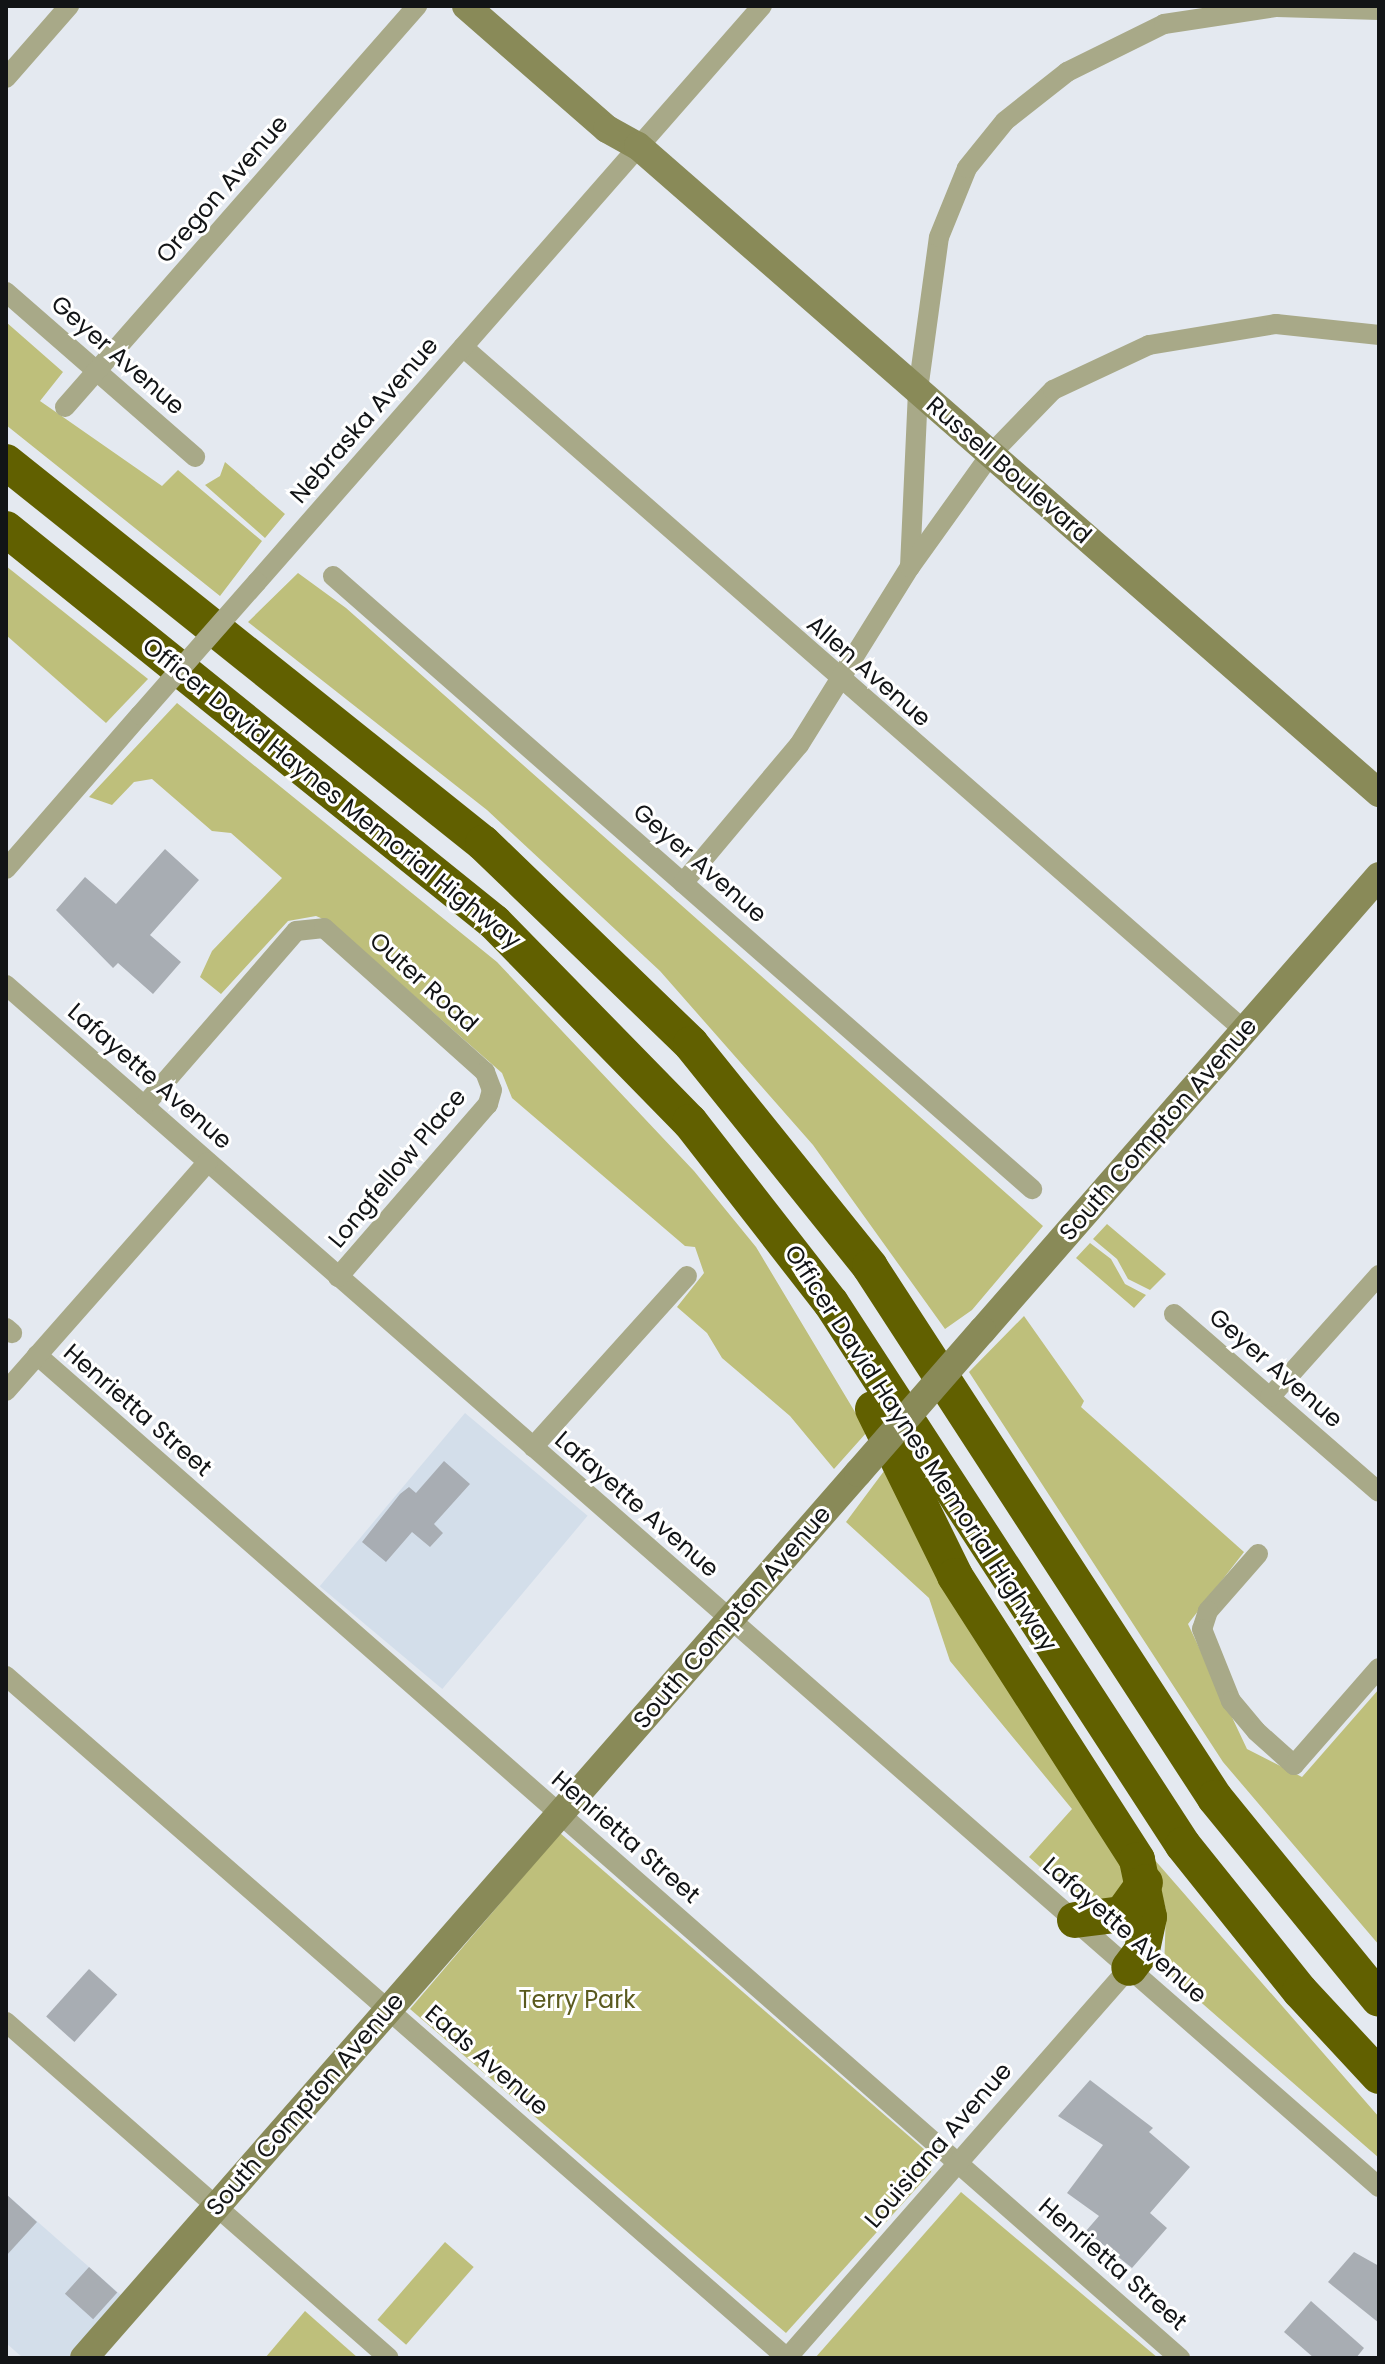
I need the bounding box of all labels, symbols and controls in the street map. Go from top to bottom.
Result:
street label: Oregon Avenue [150,109,294,269]
street label: Geyer Avenue [45,289,191,421]
street label: Nebraska Avenue [284,331,444,509]
street label: Russell Boulevard [921,391,1097,549]
street label: Allen Avenue [801,609,937,733]
street label: Officer David Haynes Memorial Highway [137,631,527,955]
street label: Geyer Avenue [627,797,773,929]
street label: Outer Road [364,926,484,1038]
street label: Lafayette Avenue [62,997,238,1155]
street label: South Compton Avenue [1053,1012,1263,1246]
street label: Longfellow Place [322,1083,472,1253]
street label: Officer David Haynes Memorial Highway [779,1239,1063,1657]
street label: Geyer Avenue [1203,1302,1349,1434]
street label: Henrietta Street [58,1338,218,1482]
street label: Lafayette Avenue [549,1425,725,1583]
street label: South Compton Avenue [627,1500,837,1734]
street label: Henrietta Street [546,1765,706,1909]
street label: Lafayette Avenue [1037,1851,1213,2009]
park label: Terry Park [518,1986,636,2014]
street label: South Compton Avenue [200,1987,410,2221]
street label: Eads Avenue [420,1999,554,2121]
street label: Louisiana Avenue [858,2056,1018,2234]
street label: Henrietta Street [1033,2192,1193,2336]

